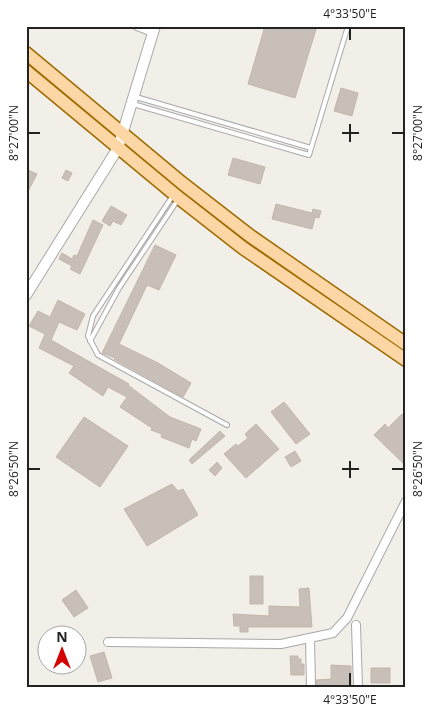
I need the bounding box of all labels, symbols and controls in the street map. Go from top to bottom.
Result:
text: 4°33'50"E [323,5,377,22]
text: 8°27'00"N [5,105,22,161]
text: 8°27'00"N [409,105,426,161]
text: 8°26'50"N [5,441,22,497]
text: 8°26'50"N [409,441,426,497]
north arrow [38,626,88,676]
text: N [56,627,68,646]
text: 4°33'50"E [323,691,377,708]

